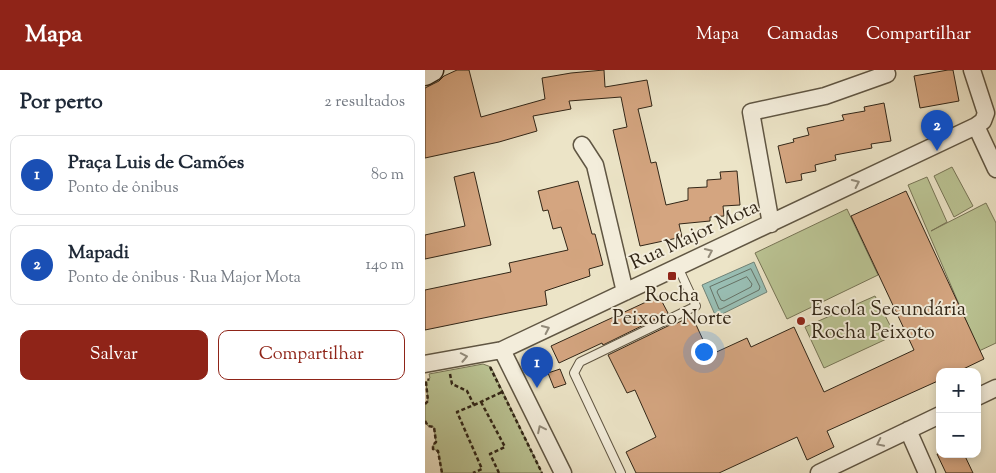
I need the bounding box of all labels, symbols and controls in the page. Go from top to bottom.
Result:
text: Mapa [25,18,82,52]
text: Mapa [696,22,739,48]
text: Camadas [767,22,838,48]
text: Compartilhar [866,22,971,48]
text: Por perto [20,88,103,118]
text: 2 resultados [324,91,405,114]
pin: 2 [921,110,953,151]
text: Praça Luis de Camões [68,150,244,177]
text: 1 [34,164,40,187]
text: 80 m [371,164,404,187]
text: Ponto de ônibus [68,177,179,200]
one-way arrow [851,179,860,190]
street label: Rua Major Mota [626,193,764,279]
text: Mapadi [68,240,129,267]
one-way arrow [704,248,713,259]
text: 2 [33,254,41,277]
text: 140 m [366,254,404,277]
text: Ponto de ônibus · Rua Major Mota [68,267,301,290]
marker: Rocha Peixoto Norte [666,270,678,282]
place label: Rocha Peixoto Norte [612,282,732,334]
place label: Escola Secundária Rocha Peixoto [811,296,966,348]
marker: Escola Secundária Rocha Peixoto [795,315,807,327]
one-way arrow [541,325,550,335]
button: Salvar [20,330,208,380]
button: Compartilhar [218,330,405,380]
your location [691,339,717,365]
pin: 1 [521,347,553,388]
one-way arrow [459,352,468,363]
map controls [936,368,981,458]
button: + [936,368,981,413]
button: − [936,413,981,458]
one-way arrow [537,425,547,434]
one-way arrow [876,437,885,448]

